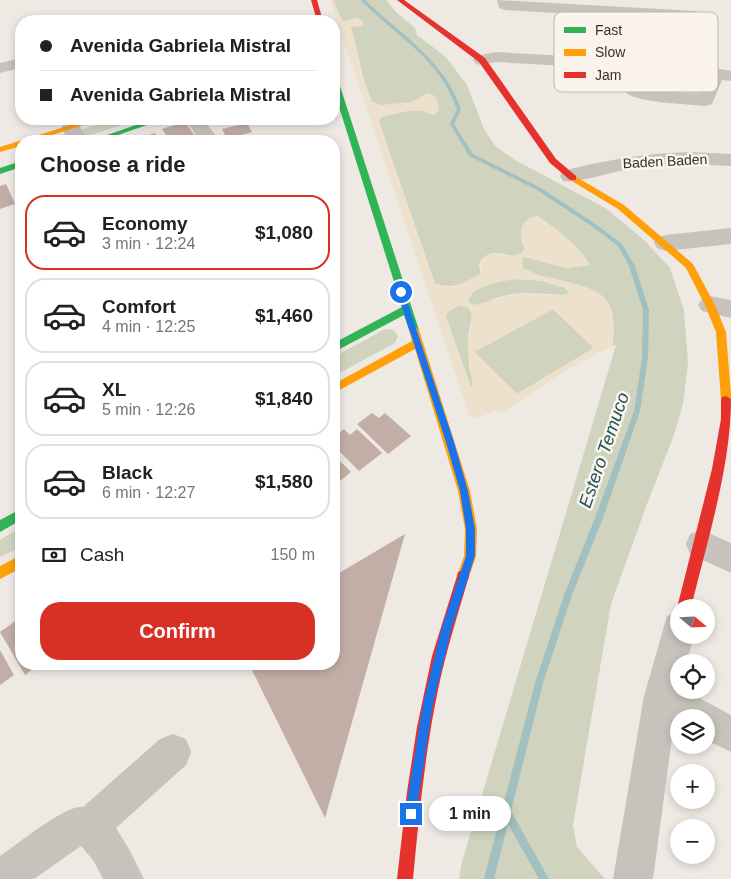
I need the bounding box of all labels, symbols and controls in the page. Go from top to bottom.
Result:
legend [554,12,718,92]
text: Fast [595,22,622,38]
text: Avenida Gabriela Mistral [70,35,291,56]
text: Slow [595,44,626,60]
text: Jam [595,67,621,83]
text: Avenida Gabriela Mistral [70,84,291,105]
street label: Baden Baden [622,151,708,171]
text: Choose a ride [40,152,185,177]
icon: car [42,210,87,255]
text: Economy [102,213,188,234]
text: $1,080 [255,222,313,243]
text: 3 min · 12:24 [102,235,195,252]
route start [390,281,412,303]
icon: car [42,293,87,338]
text: Comfort [102,296,176,317]
text: $1,460 [255,305,313,326]
text: 4 min · 12:25 [102,318,195,335]
icon: car [42,376,87,421]
text: XL [102,379,126,400]
text: $1,840 [255,388,313,409]
water label: Estero Temuco [575,390,633,510]
text: 5 min · 12:26 [102,401,195,418]
icon: car [42,459,87,504]
text: Black [102,462,153,483]
text: $1,580 [255,471,313,492]
text: 6 min · 12:27 [102,484,195,501]
icon: cash [40,541,68,569]
text: Cash [80,544,124,565]
text: 150 m [271,546,315,563]
north arrow [670,599,715,644]
map controls [670,599,715,864]
button: Confirm [40,602,315,660]
button: locate [670,654,715,699]
button: layers [670,709,715,754]
button: + [670,764,715,809]
callout: 1 min [428,796,511,832]
route end [400,803,422,825]
text: 1 min [449,805,491,822]
button: − [670,819,715,864]

